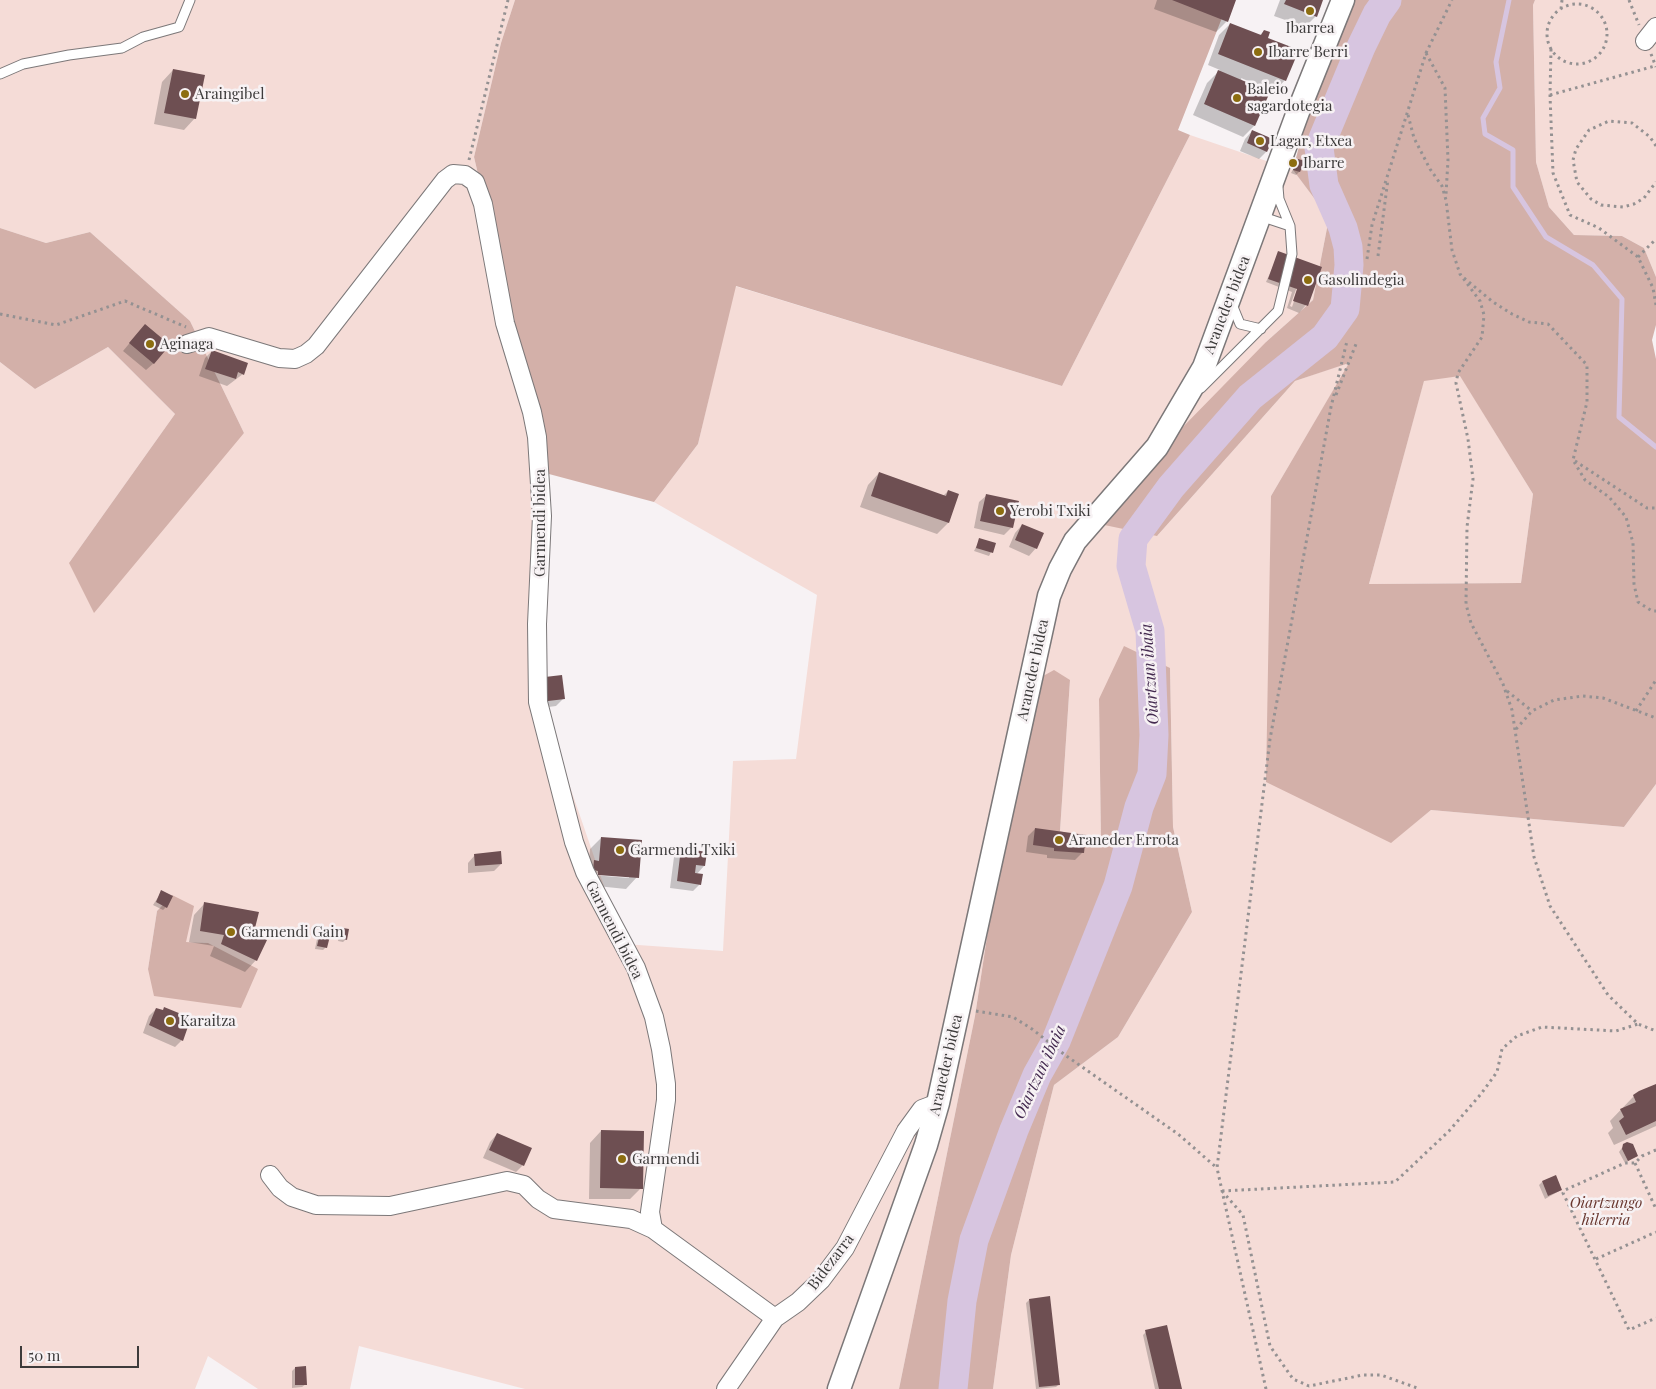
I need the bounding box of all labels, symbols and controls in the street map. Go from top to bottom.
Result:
marker: Ibarrea [1304,5,1316,17]
place label: Ibarrea [1285,19,1335,37]
place label: Ibarre Berri [1268,43,1348,61]
marker: Ibarre Berri [1252,46,1264,58]
place label: Baleio sagardotegia [1247,80,1332,115]
place label: Araingibel [195,85,264,103]
marker: Araingibel [179,88,191,100]
marker: Baleio sagardotegia [1231,92,1243,104]
place label: Lagar, Etxea [1270,132,1352,150]
marker: Lagar, Etxea [1254,135,1266,147]
place label: Ibarre [1303,154,1345,172]
marker: Ibarre [1287,157,1299,169]
street label: Araneder bidea [1200,253,1254,357]
place label: Gasolindegia [1318,271,1404,289]
marker: Gasolindegia [1302,274,1314,286]
place label: Aginaga [160,335,213,353]
marker: Aginaga [144,338,156,350]
street label: Garmendi bidea [531,469,549,577]
place label: Yerobi Txiki [1010,502,1091,520]
marker: Yerobi Txiki [994,505,1006,517]
street label: Araneder bidea [1013,618,1053,722]
water label: Oiartzun ibaia [1137,623,1163,725]
place label: Araneder Errota [1069,831,1179,849]
marker: Araneder Errota [1053,834,1065,846]
place label: Garmendi Txiki [630,841,735,859]
marker: Garmendi Txiki [614,844,626,856]
street label: Garmendi bidea [581,878,647,982]
place label: Garmendi Gain [241,923,344,941]
marker: Garmendi Gain [225,926,237,938]
place label: Karaitza [180,1012,236,1030]
street label: Araneder bidea [926,1013,966,1117]
marker: Karaitza [164,1015,176,1027]
water label: Oiartzun ibaia [1010,1022,1070,1122]
place label: Garmendi [632,1150,700,1168]
marker: Garmendi [616,1153,628,1165]
park label: Oiartzungo hilerria [1570,1194,1642,1229]
street label: Bidezarra [804,1230,858,1294]
scale bar [22,1336,141,1368]
text: 50 m [28,1345,60,1365]

